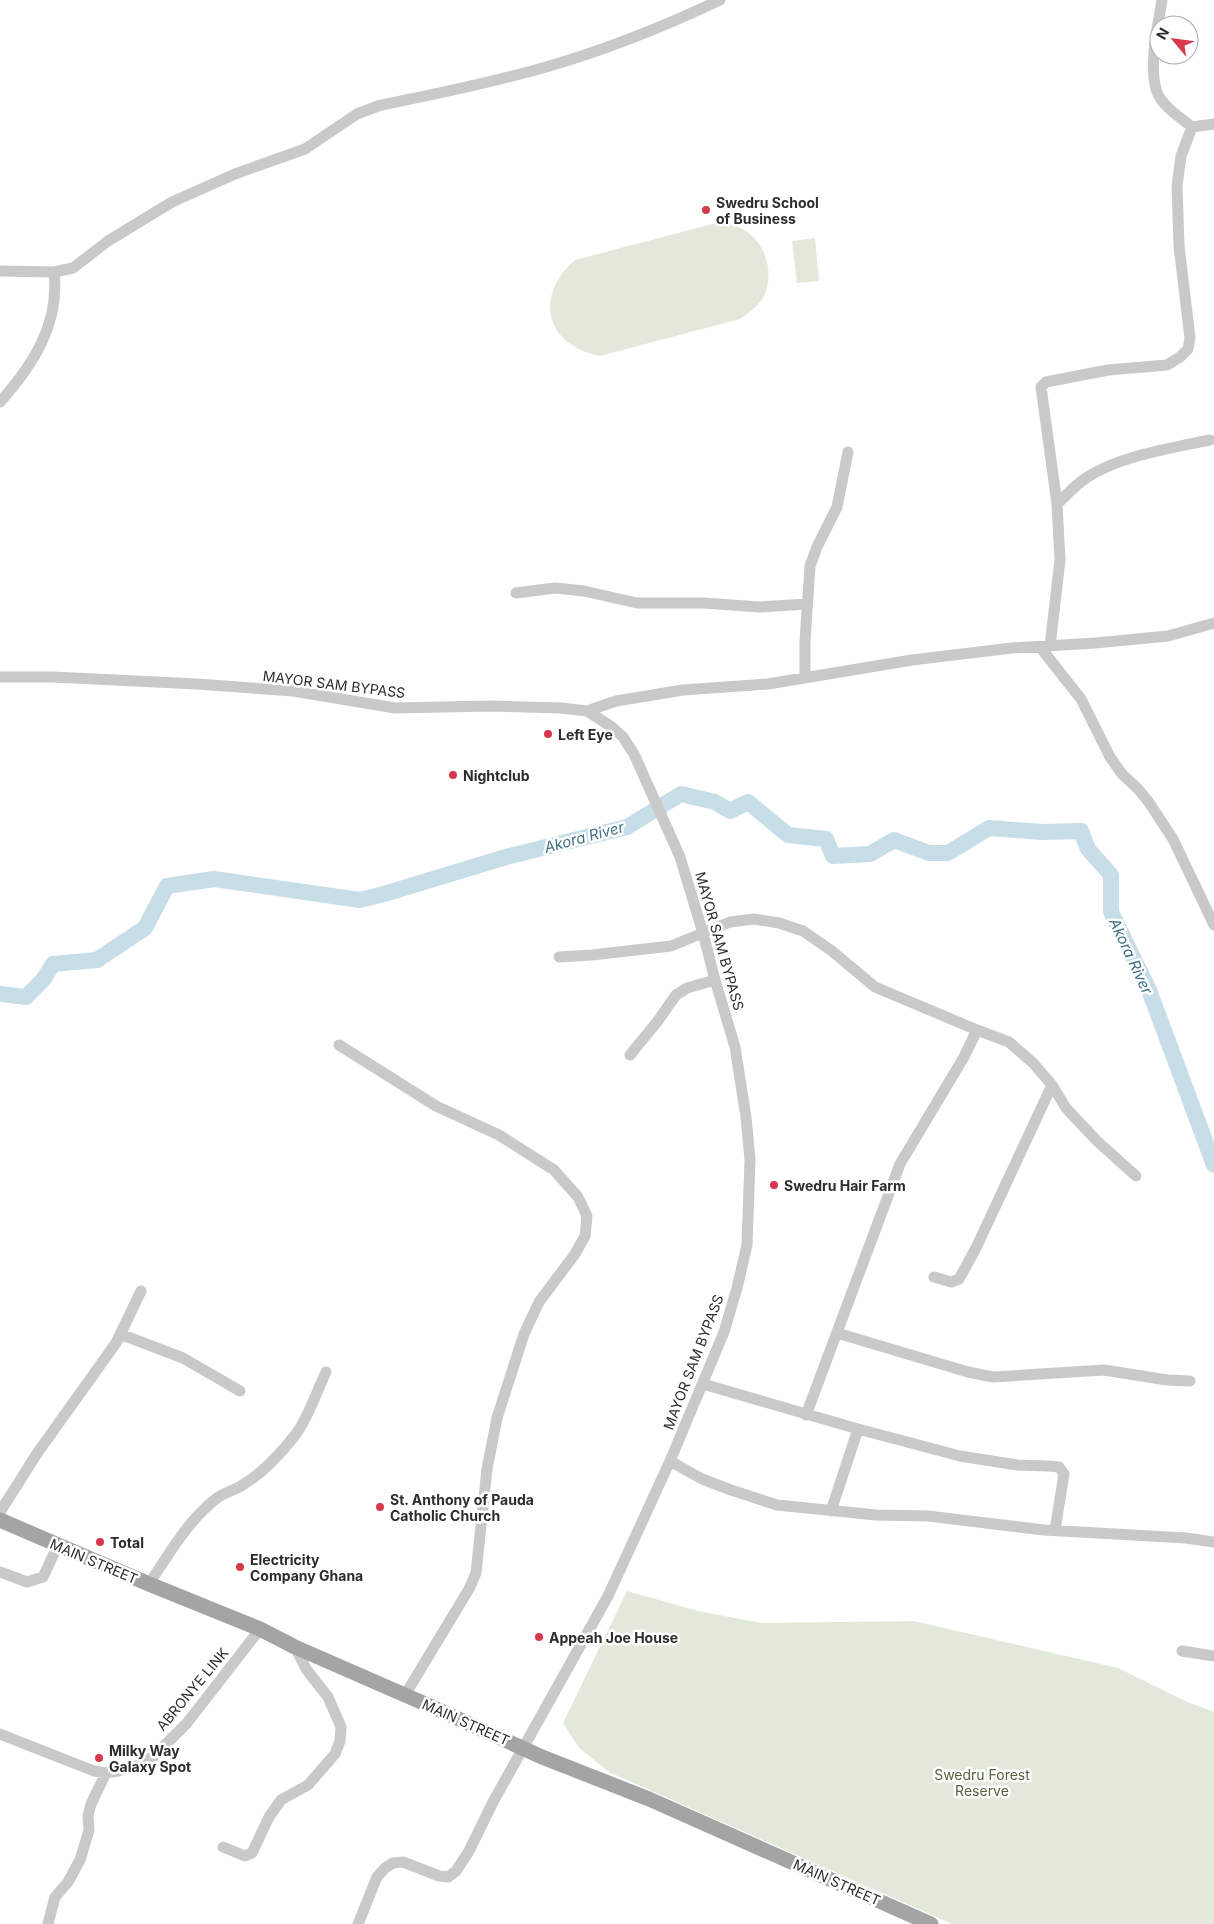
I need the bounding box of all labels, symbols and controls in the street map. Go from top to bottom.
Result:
north arrow [1149,15,1199,65]
text: N [1152,25,1172,42]
place label: Swedru School of Business [716,194,819,227]
marker: Swedru School of Business [700,204,712,216]
street label: MAYOR SAM BYPASS [262,667,406,701]
place label: Left Eye [558,726,613,743]
marker: Left Eye [542,728,554,740]
place label: Nightclub [463,767,530,784]
marker: Nightclub [447,769,459,781]
water label: Akora River [541,817,626,857]
street label: MAYOR SAM BYPASS [692,870,748,1012]
water label: Akora River [1105,914,1157,997]
place label: Swedru Hair Farm [784,1177,906,1194]
marker: Swedru Hair Farm [768,1179,780,1191]
street label: MAYOR SAM BYPASS [659,1292,727,1432]
place label: St. Anthony of Pauda Catholic Church [390,1491,534,1524]
marker: St. Anthony of Pauda Catholic Church [374,1501,386,1513]
place label: Total [110,1534,144,1551]
street label: MAIN STREET [48,1535,140,1587]
marker: Total [94,1536,106,1548]
place label: Electricity Company Ghana [250,1551,363,1584]
marker: Electricity Company Ghana [234,1561,246,1573]
place label: Appeah Joe House [549,1629,678,1646]
marker: Appeah Joe House [533,1631,545,1643]
street label: ABRONYE LINK [153,1644,232,1734]
street label: MAIN STREET [420,1695,512,1749]
place label: Milky Way Galaxy Spot [109,1742,191,1775]
marker: Milky Way Galaxy Spot [93,1752,105,1764]
park label: Swedru Forest Reserve [934,1766,1030,1799]
street label: MAIN STREET [791,1855,883,1909]

